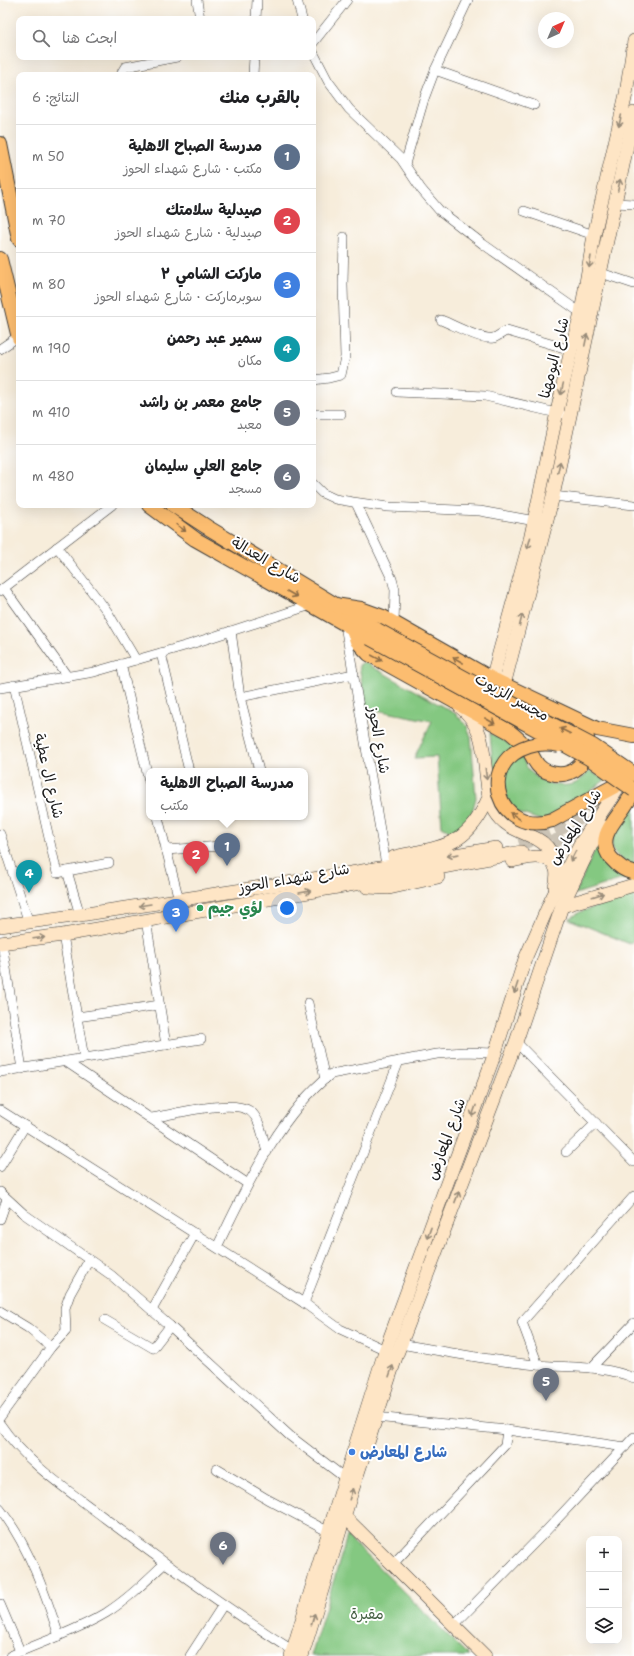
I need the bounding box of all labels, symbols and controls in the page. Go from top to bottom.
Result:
north arrow [538,12,574,48]
search box [16,16,316,60]
icon: search [30,27,52,49]
text: ابحث هنا [62,28,117,48]
text: بالقرب منك [220,86,300,108]
text: النتائج: 6 [32,89,79,106]
one-way arrow [615,114,623,127]
text: مدرسة الصباح الاهلية [128,136,262,156]
text: 50 m [32,148,65,165]
text: 1 [284,148,290,165]
text: مكتب · شارع شهداء الحوز [123,160,262,177]
one-way arrow [616,179,624,192]
text: صيدلية سلامتك [166,200,262,220]
text: 70 m [32,212,66,229]
text: 2 [282,212,292,229]
text: صيدلية · شارع شهداء الحوز [115,224,262,241]
one-way arrow [586,255,594,268]
text: ماركت الشامي ٣ [161,264,262,284]
text: 80 m [32,276,66,293]
text: 3 [282,276,292,293]
text: سوبرماركت · شارع شهداء الحوز [95,288,262,305]
street label: شارع البومهنا [534,315,574,401]
text: سمير عبد رحمن [167,328,262,348]
one-way arrow [583,334,591,347]
text: 190 m [32,340,71,357]
text: 4 [282,340,292,357]
text: مكان [238,352,262,369]
one-way arrow [558,382,566,395]
text: جامع معمر بن راشد [139,392,262,412]
text: 410 m [32,404,70,421]
text: 5 [283,404,291,421]
text: معبد [237,416,262,433]
text: جامع العلي سليمان [145,456,262,476]
one-way arrow [556,461,564,474]
text: 480 m [32,468,74,485]
text: 6 [282,468,292,485]
text: مسجد [229,480,262,497]
one-way arrow [175,524,186,532]
street label: شارع العدالة [228,532,304,588]
one-way arrow [525,537,532,550]
one-way arrow [286,591,298,599]
one-way arrow [518,614,525,627]
one-way arrow [370,655,382,662]
one-way arrow [452,655,464,663]
street label: مجسر الزيوت [471,668,553,726]
street label: شارع الحوز [363,704,395,775]
one-way arrow [484,718,496,726]
one-way arrow [559,727,571,735]
street label: شارع ال عطية [29,731,69,821]
one-way arrow [482,767,490,780]
popup [146,768,308,820]
text: مدرسة الصباح الاهلية [160,773,294,793]
street label: شارع المعارض [544,785,606,869]
text: مكتب [160,797,189,814]
one-way arrow [510,812,521,820]
pin: 1 [214,833,240,866]
pin: 2 [183,841,209,874]
one-way arrow [569,850,577,862]
one-way arrow [447,851,460,859]
street label: شارع شهداء الحوز [236,858,351,898]
pin: 4 [16,860,42,893]
one-way arrow [298,888,311,896]
one-way arrow [591,891,604,898]
place label: لؤي جيم [208,898,262,920]
your location [277,898,297,918]
pin: 3 [163,899,189,932]
one-way arrow [139,901,152,909]
marker: لؤي جيم [195,903,205,913]
one-way arrow [32,934,45,942]
one-way arrow [512,981,519,994]
street label: شارع المعارض [422,1095,470,1183]
one-way arrow [469,1104,477,1116]
one-way arrow [454,1191,462,1203]
one-way arrow [424,1226,432,1238]
one-way arrow [388,1364,395,1377]
pin: 5 [533,1368,559,1401]
place label: شارع المعارض [360,1442,447,1462]
marker: شارع المعارض [347,1447,357,1457]
one-way arrow [348,1488,355,1501]
pin: 6 [210,1532,236,1565]
map controls [586,1536,622,1644]
button: + [586,1536,622,1572]
button: − [586,1572,622,1608]
park label: مقبرة [350,1604,384,1624]
button: layers [586,1608,622,1644]
one-way arrow [310,1612,317,1625]

